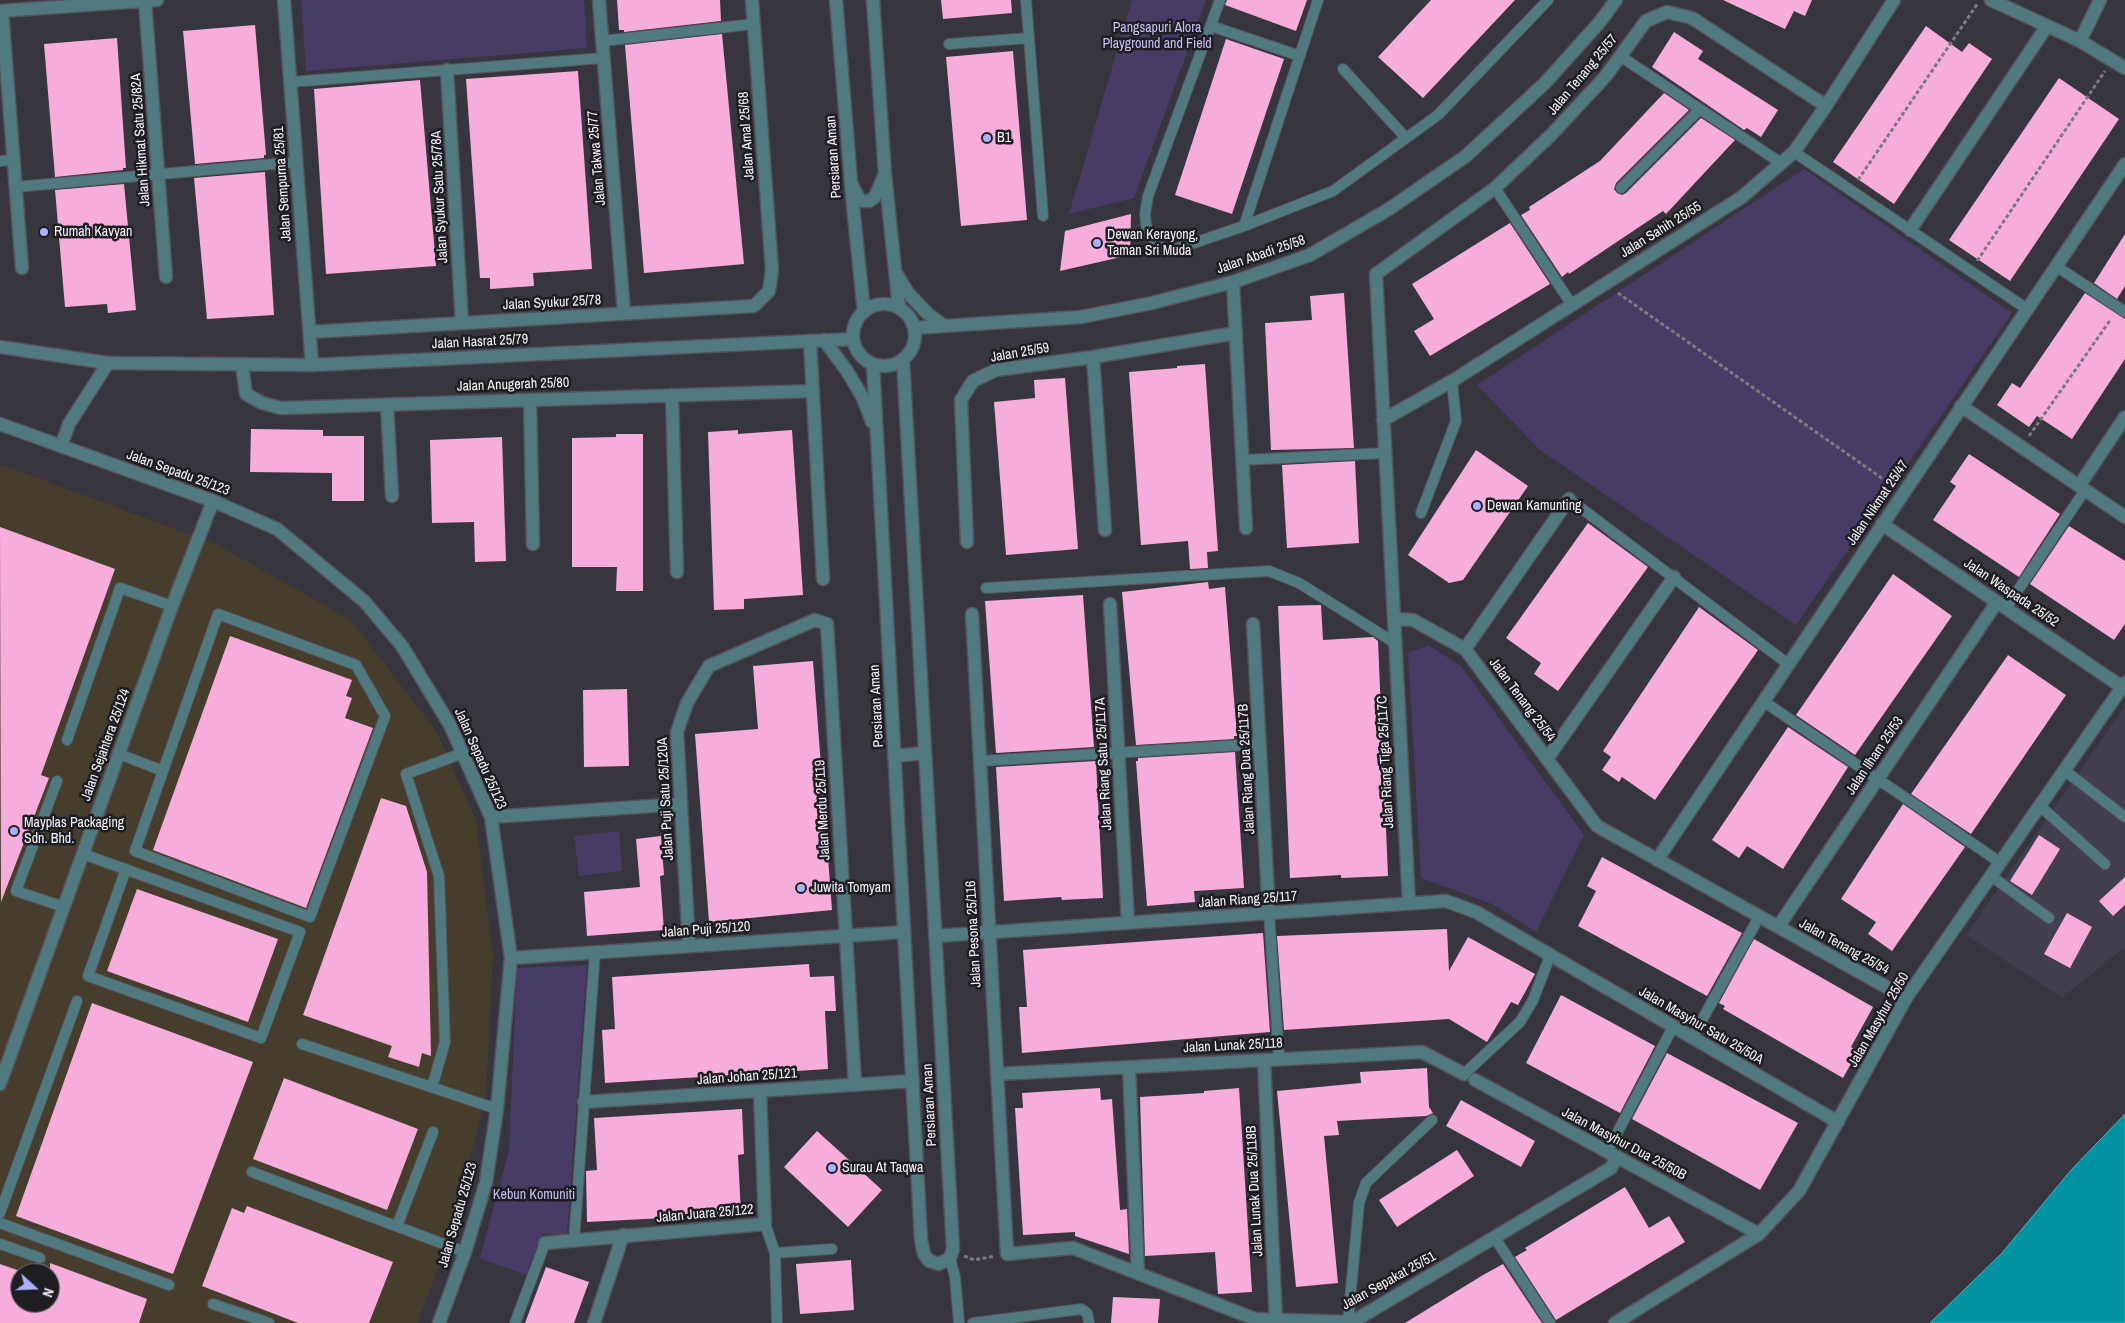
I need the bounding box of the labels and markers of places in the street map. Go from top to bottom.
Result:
place label: B1 [997,130,1011,146]
marker: B1 [981,132,993,144]
place label: Rumah Kavyan [54,224,132,240]
marker: Rumah Kavyan [38,226,50,238]
place label: Dewan Kerayong, Taman Sri Muda [1107,227,1198,260]
marker: Dewan Kerayong, Taman Sri Muda [1091,237,1103,249]
place label: Dewan Kamunting [1487,498,1581,514]
marker: Dewan Kamunting [1471,500,1483,512]
place label: Mayplas Packaging Sdn. Bhd. [24,815,124,848]
marker: Mayplas Packaging Sdn. Bhd. [8,825,20,837]
place label: Juwita Tomyam [811,880,891,896]
marker: Juwita Tomyam [795,882,807,894]
place label: Surau At Taqwa [842,1160,923,1176]
marker: Surau At Taqwa [826,1162,838,1174]

